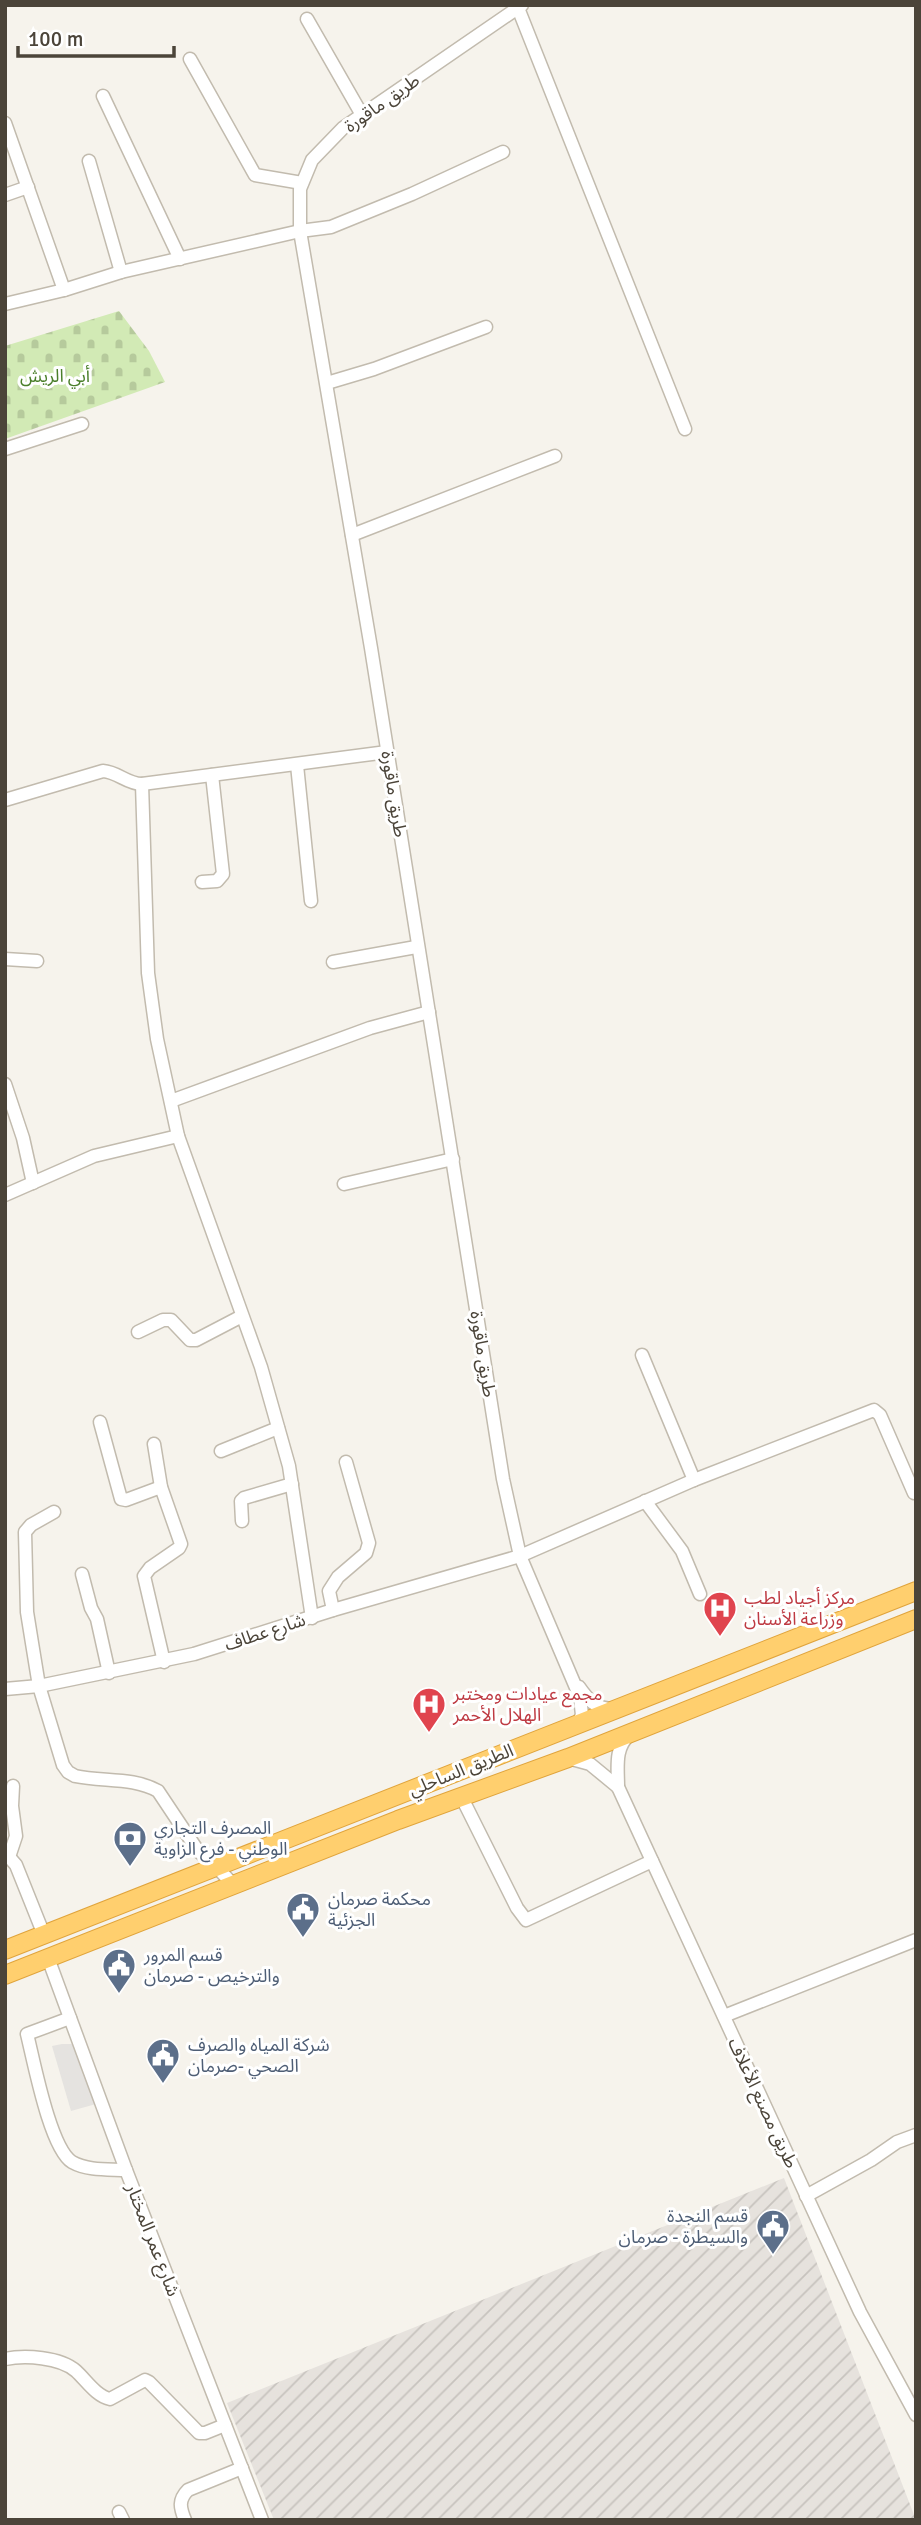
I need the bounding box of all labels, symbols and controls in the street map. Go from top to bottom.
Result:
scale bar [18,14,173,58]
text: 100 m [28,26,83,52]
street label: طريق ماقورة [340,69,424,137]
park label: أبي الريش [20,365,90,389]
street label: طريق ماقورة [376,749,412,839]
street label: طريق ماقورة [465,1309,501,1399]
place label: مركز أجياد لطب وزراعة الأسنان [744,1587,855,1630]
hospital icon: مركز أجياد لطب وزراعة الأسنان [701,1589,739,1638]
street label: شارع عطاف [222,1609,309,1658]
place label: مجمع عيادات ومختبر الهلال الأحمر [452,1683,603,1726]
hospital icon: مجمع عيادات ومختبر الهلال الأحمر [410,1685,448,1734]
street label: الطريق الساحلي [405,1739,517,1803]
place label: المصرف التجاري الوطني - فرع الزاوية [154,1817,288,1863]
bank icon: المصرف التجاري الوطني - فرع الزاوية [111,1819,149,1868]
place label: محكمة صرمان الجزئية [328,1888,431,1931]
public building icon: محكمة صرمان الجزئية [284,1890,322,1939]
place label: قسم المرور والترخيص - صرمان [143,1944,280,1987]
public building icon: قسم المرور والترخيص - صرمان [100,1946,138,1995]
place label: شركة المياه والصرف الصحي -صرمان [188,2034,330,2079]
street label: طريق مصنع الأعلاف [720,2034,803,2173]
public building icon: شركة المياه والصرف الصحي -صرمان [144,2036,182,2085]
street label: شارع عمر المختار [118,2180,185,2301]
place label: قسم النجدة والسيطرة - صرمان [619,2205,748,2248]
public building icon: قسم النجدة والسيطرة - صرمان [754,2207,792,2256]

